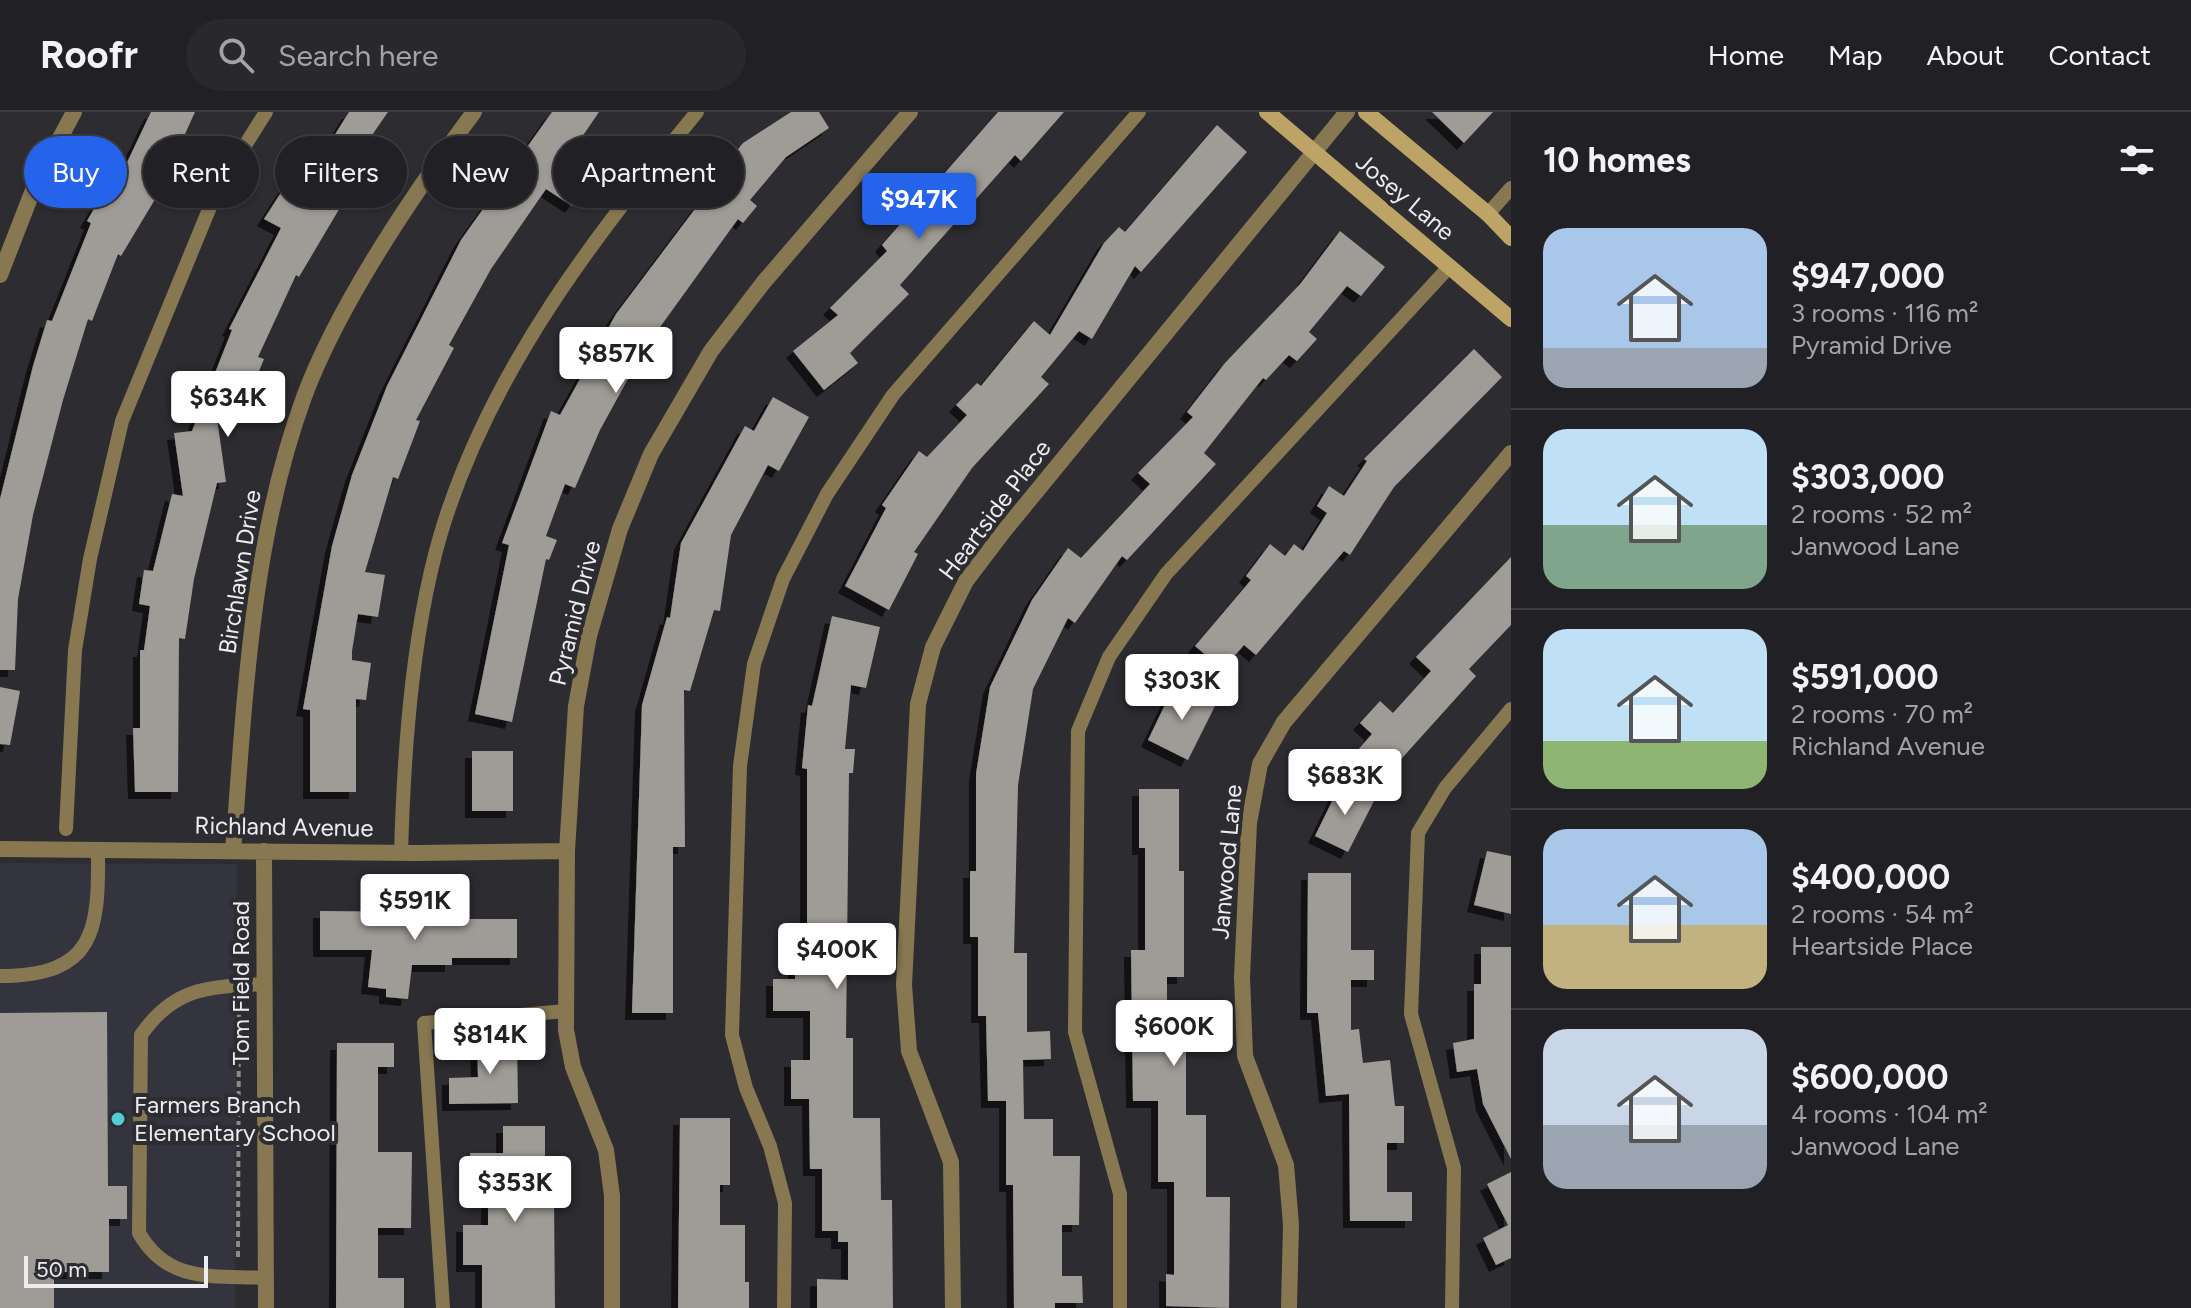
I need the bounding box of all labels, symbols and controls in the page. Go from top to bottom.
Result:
search box [186,19,746,91]
text: Roofr [40,32,138,78]
icon: search [214,33,258,77]
text: Search here [278,37,438,74]
text: Home [1708,38,1784,72]
text: Map [1828,38,1883,72]
text: About [1927,38,2004,72]
text: Contact [2048,38,2151,72]
chip: Buy [24,136,127,208]
chip: Rent [143,136,259,208]
chip: Filters [275,136,407,208]
chip: New [423,136,537,208]
chip: Apartment [553,136,744,208]
icon: filters [2115,138,2159,182]
text: 10 homes [1543,140,1691,181]
street label: Josey Lane [1350,147,1461,246]
pin: $947K [863,173,975,241]
text: $947K [880,183,958,215]
text: $947,000 [1791,256,1945,297]
icon: home [1607,260,1703,356]
text: 3 rooms · 116 m² [1791,297,1978,329]
pin: $857K [560,327,672,395]
text: Pyramid Drive [1791,329,1952,361]
text: $857K [577,337,655,369]
pin: $634K [172,371,284,439]
text: $634K [189,381,267,413]
street label: Heartside Place [932,434,1057,585]
text: $303,000 [1791,457,1945,498]
icon: home [1607,461,1703,557]
street label: Birchlawn Drive [212,488,267,656]
text: 2 rooms · 52 m² [1791,498,1972,530]
text: Janwood Lane [1791,530,1959,562]
street label: Pyramid Drive [542,537,607,688]
pin: $303K [1126,654,1238,722]
text: $591,000 [1791,657,1939,698]
icon: home [1607,661,1703,757]
text: $303K [1143,664,1221,696]
text: 2 rooms · 70 m² [1791,698,1973,730]
text: Richland Avenue [1791,730,1985,762]
pin: $683K [1289,749,1401,817]
text: $683K [1306,759,1384,791]
street label: Janwood Lane [1205,783,1248,941]
street label: Richland Avenue [194,810,374,843]
text: $400,000 [1791,857,1950,898]
icon: home [1607,861,1703,957]
pin: $591K [359,874,471,942]
text: $591K [379,884,451,916]
text: 2 rooms · 54 m² [1791,898,1974,930]
street label: Tom Field Road [226,901,255,1065]
pin: $400K [781,923,893,991]
text: Heartside Place [1791,930,1973,962]
text: $400K [796,933,878,965]
pin: $600K [1118,1000,1230,1068]
pin: $814K [434,1008,546,1076]
text: $600K [1134,1010,1214,1042]
text: $814K [452,1018,528,1050]
text: $600,000 [1791,1057,1948,1098]
icon: home [1607,1061,1703,1157]
place label: Farmers Branch Elementary School [134,1090,336,1147]
text: 4 rooms · 104 m² [1791,1098,1988,1130]
marker: Farmers Branch Elementary School [109,1110,127,1128]
text: Janwood Lane [1791,1130,1959,1162]
pin: $353K [459,1156,571,1224]
text: $353K [477,1166,553,1198]
scale bar [24,1252,208,1288]
text: 50 m [36,1256,87,1283]

